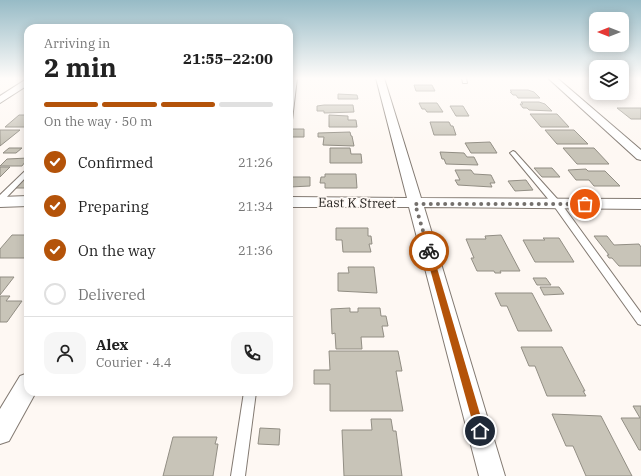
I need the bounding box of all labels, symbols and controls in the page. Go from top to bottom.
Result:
north arrow [589,12,629,52]
map controls [589,12,629,100]
text: Arriving in [44,35,110,52]
text: 21:55–22:00 [183,49,273,68]
text: 2 min [44,50,117,84]
button: layers [589,60,629,100]
text: On the way · 50 m [44,113,152,130]
icon: check [44,151,66,173]
text: Confirmed [78,153,153,172]
text: 21:26 [238,154,273,171]
pin [568,187,602,221]
icon: bag [574,193,596,215]
street label: East K Street [318,194,397,212]
icon: check [44,195,66,217]
text: Preparing [78,197,149,216]
text: 21:34 [238,198,273,215]
courier [409,231,449,271]
icon: check [44,239,66,261]
icon: bike [418,240,440,262]
text: On the way [78,241,156,260]
text: 21:36 [238,242,273,259]
text: Delivered [78,285,146,304]
button: person [44,332,86,374]
button: phone [231,332,273,374]
text: Alex [96,335,128,354]
text: Courier · 4.4 [96,354,172,371]
pin [463,414,497,448]
icon: home [469,420,491,442]

